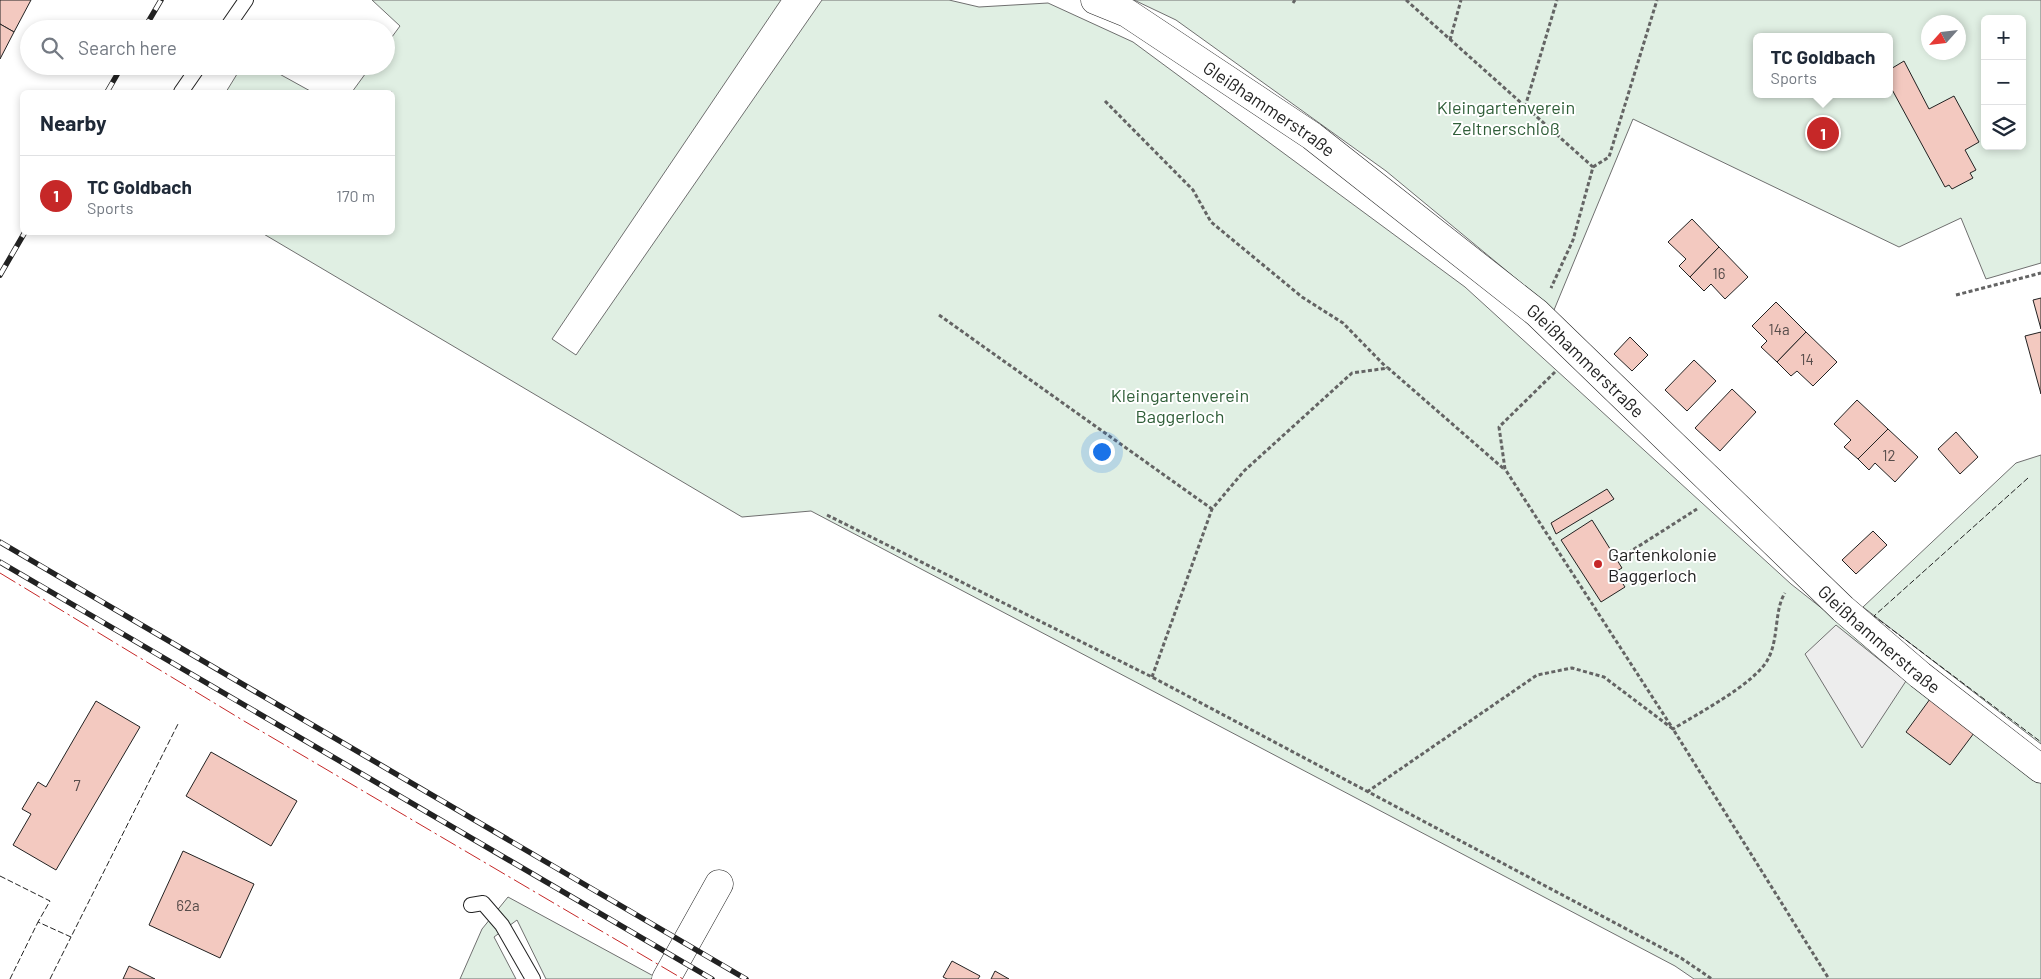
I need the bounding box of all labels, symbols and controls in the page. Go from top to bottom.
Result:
north arrow [1921,15,1966,60]
map controls [1981,15,2026,150]
button: + [1981,15,2026,60]
search box [20,20,395,75]
popup [1753,33,1893,98]
icon: search [38,34,66,62]
text: Search here [78,36,177,59]
text: TC Goldbach [1771,45,1875,68]
street label: Gleißhammerstraße [1199,56,1340,161]
button: − [1981,60,2026,105]
text: Sports [1771,68,1817,87]
park label: Kleingartenverein Zeltnerschloß [1437,96,1575,139]
button: layers [1981,105,2026,150]
text: Nearby [40,110,106,135]
pin: 1 [1807,114,1839,152]
text: TC Goldbach [87,175,192,198]
text: 1 [53,186,59,205]
text: 170 m [336,186,375,205]
text: Sports [87,198,133,217]
house number: 16 [1713,264,1725,282]
street label: Gleißhammerstraße [1523,299,1649,422]
house number: 14a [1768,320,1790,338]
house number: 14 [1800,350,1814,368]
park label: Kleingartenverein Baggerloch [1111,384,1249,427]
your location [1089,439,1115,465]
house number: 12 [1882,446,1896,464]
place label: Gartenkolonie Baggerloch [1608,543,1717,586]
marker: Gartenkolonie Baggerloch [1592,558,1604,570]
street label: Gleißhammerstraße [1814,580,1945,698]
house number: 7 [73,776,81,794]
house number: 62a [176,896,200,914]

